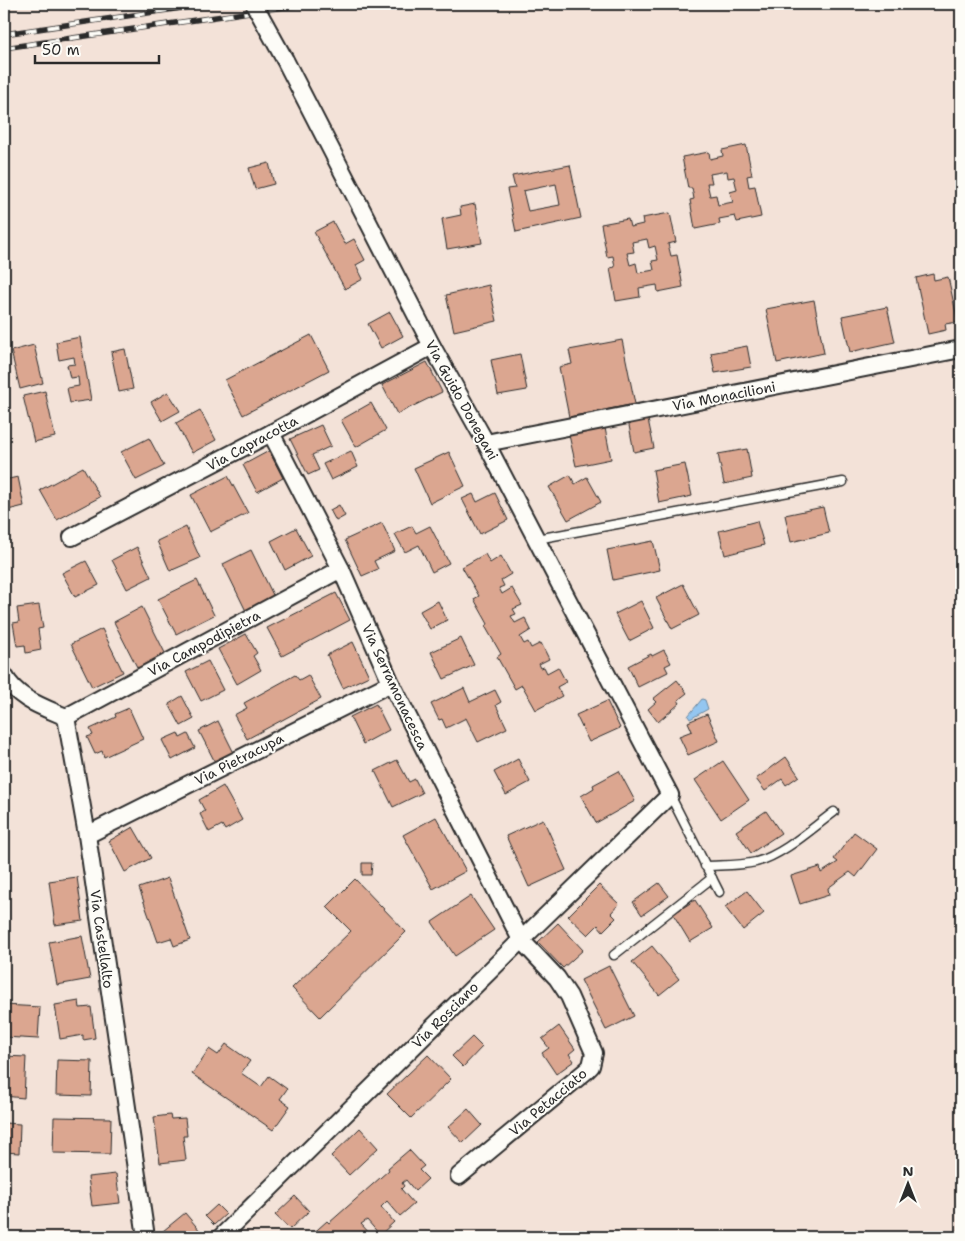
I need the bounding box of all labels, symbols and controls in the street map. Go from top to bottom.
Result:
scale bar [35,32,159,64]
text: 50 m [42,40,80,60]
street label: Via Guido Donegani [422,337,502,463]
street label: Via Monacilioni [671,377,777,415]
street label: Via Capracotta [203,411,301,475]
street label: Via Campodipietra [145,606,263,680]
street label: Via Serramonacesca [358,621,432,753]
street label: Via Pietracupa [191,729,287,789]
street label: Via Castellalto [86,889,118,989]
street label: Via Rosciano [408,978,482,1052]
street label: Via Petacciato [505,1064,591,1140]
north arrow [882,1158,932,1208]
text: N [902,1162,914,1180]

